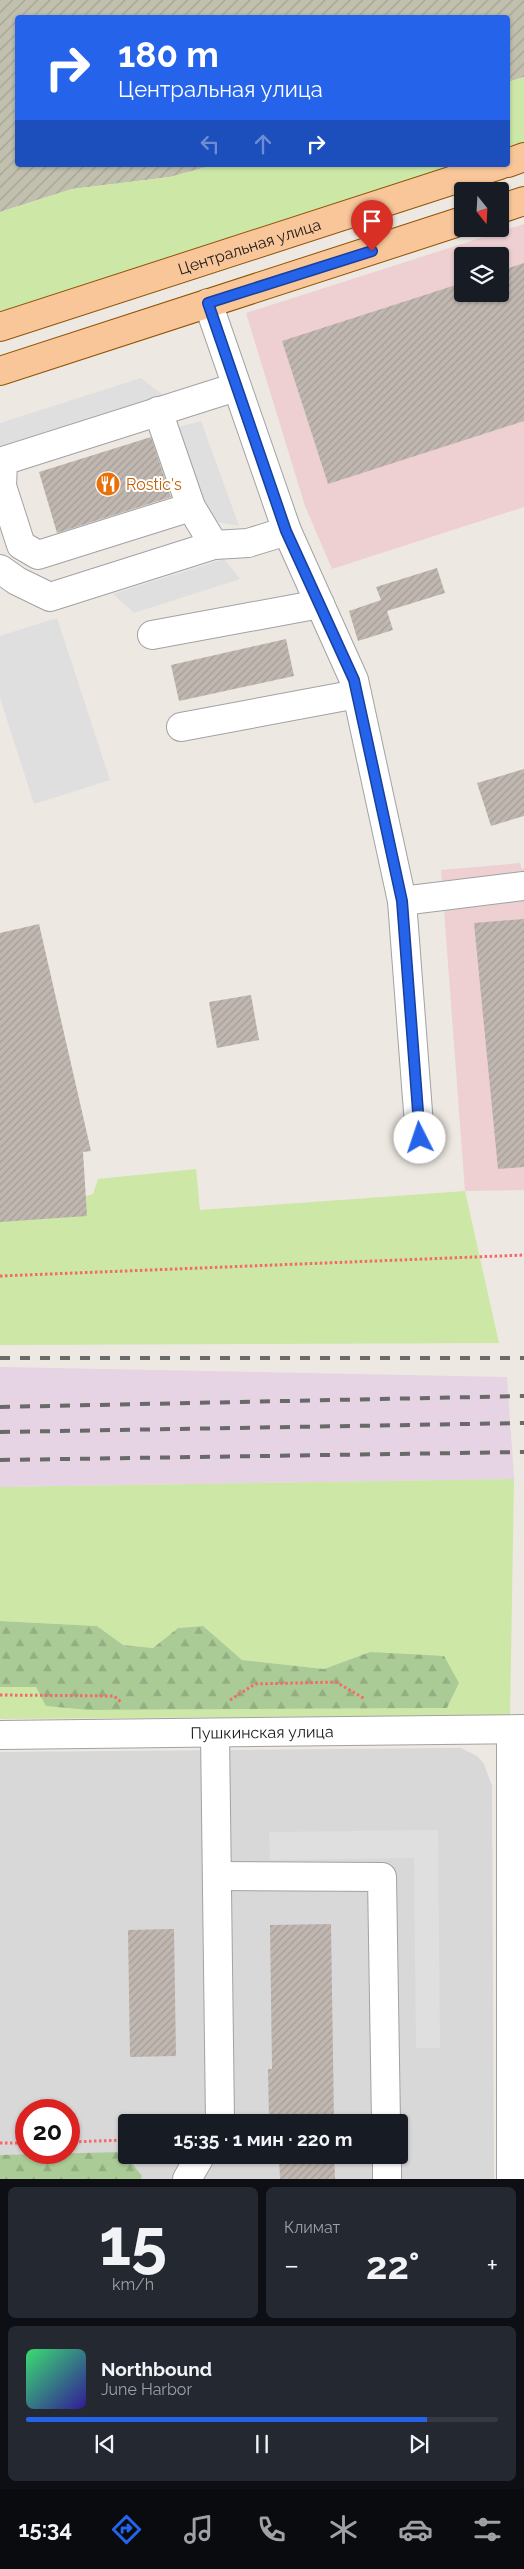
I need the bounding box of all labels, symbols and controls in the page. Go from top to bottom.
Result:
text: 180 m [118,34,219,75]
icon: right [35,35,100,100]
text: Центральная улица [118,76,323,102]
icon: left [196,130,224,158]
icon: ahead [249,130,277,158]
icon: right [302,130,330,158]
north arrow [454,182,509,238]
map controls [454,182,509,302]
pin [351,200,393,251]
icon: arrive [358,207,386,235]
street label: Центральная улица [175,214,323,278]
button: layers [454,247,509,302]
restaurant icon: Rostic's [95,471,121,497]
place label: Rostic's [126,475,182,494]
position arrow [393,1111,445,1163]
street label: Пушкинская улица [190,1722,334,1742]
speed limit sign: 20 [15,2099,80,2164]
text: 15:35 · 1 мин · 220 m [174,2128,352,2150]
text: 15 [99,2204,167,2280]
text: Климат [284,2218,340,2237]
text: 22° [366,2243,419,2288]
text: − [284,2249,299,2282]
text: + [486,2249,498,2282]
text: km/h [112,2275,154,2294]
text: Northbound [101,2358,212,2380]
text: June Harbor [101,2380,192,2399]
icon: previous [91,2430,119,2458]
icon: pause [248,2430,276,2458]
icon: next [405,2430,433,2458]
icon: directions [109,2512,144,2547]
icon: music [181,2512,216,2547]
icon: phone [254,2512,289,2547]
icon: climate [326,2512,361,2547]
icon: car [398,2512,433,2547]
icon: filters [470,2512,505,2547]
text: 15:34 [19,2516,72,2542]

